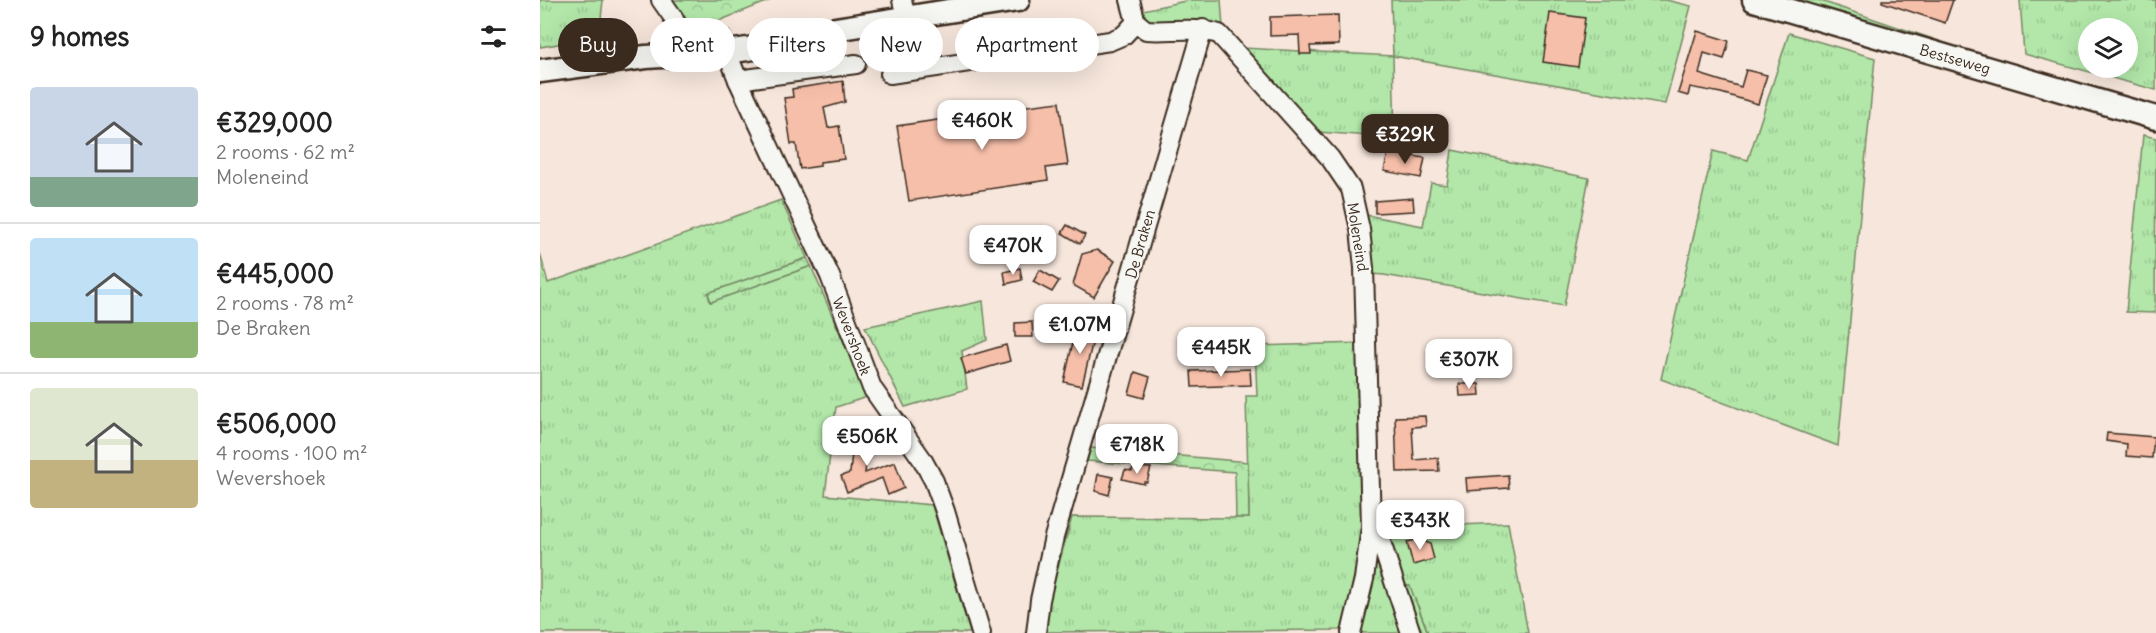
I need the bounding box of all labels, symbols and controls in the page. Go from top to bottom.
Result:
chip: Buy [558,18,638,72]
chip: Rent [650,18,735,72]
chip: Filters [747,18,847,72]
chip: New [859,18,943,72]
chip: Apartment [955,18,1099,72]
map controls [2078,18,2138,78]
button: layers [2078,18,2138,78]
text: 9 homes [30,20,129,53]
icon: filters [477,20,510,53]
street label: Bestseweg [1917,40,1993,78]
pin: €460K [940,100,1024,151]
text: €329,000 [216,106,333,139]
text: €460K [951,107,1013,132]
icon: home [78,111,150,183]
pin: €329K [1363,114,1447,165]
text: €329K [1375,121,1435,146]
text: 2 rooms · 62 m² [216,139,355,164]
text: Moleneind [216,164,309,189]
street label: Moleneind [1343,201,1373,273]
street label: De Braken [1121,207,1159,281]
pin: €470K [971,225,1055,276]
text: €470K [983,232,1043,257]
text: €445,000 [216,257,334,290]
icon: home [78,262,150,334]
text: 2 rooms · 78 m² [216,290,354,315]
street label: Wevershoek [828,294,876,378]
pin: €1.07M [1031,304,1129,355]
text: €1.07M [1048,311,1112,336]
text: De Braken [216,315,311,340]
pin: €445K [1179,327,1263,378]
text: €445K [1191,334,1251,359]
pin: €307K [1427,339,1511,390]
text: €307K [1439,346,1499,371]
text: €506,000 [216,407,337,440]
icon: home [78,412,150,484]
pin: €506K [825,416,909,467]
text: €506K [836,423,898,448]
pin: €718K [1095,424,1179,475]
text: €718K [1110,431,1164,456]
text: 4 rooms · 100 m² [216,440,367,465]
text: Wevershoek [216,465,326,490]
pin: €343K [1378,500,1462,551]
text: €343K [1390,507,1450,532]

